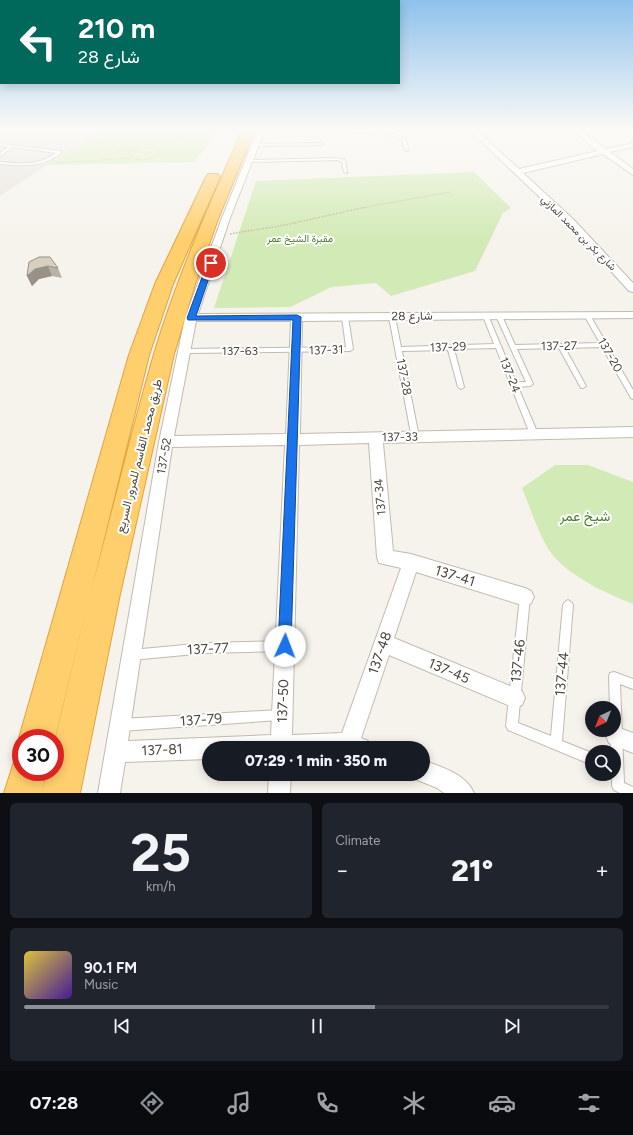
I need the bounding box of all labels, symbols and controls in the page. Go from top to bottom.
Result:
text: 210 m [78,11,155,45]
icon: left [12,16,64,68]
text: شارع 28 [78,46,140,68]
street label: شارع بكر بن محمد المازني [537,193,619,275]
park label: مقبرة الشيخ عمر [266,232,333,245]
pin [194,246,228,280]
icon: arrive [200,252,222,274]
street label: شارع 28 [391,309,433,325]
street label: 137-20 [595,335,626,375]
street label: 137-29 [430,339,467,355]
street label: 137-27 [541,339,578,353]
street label: 137-31 [309,342,343,358]
street label: 137-63 [222,344,258,358]
street label: 137-24 [497,355,524,395]
street label: 137-28 [394,357,414,397]
street label: طريق محمد القاسم للمرور السريع [113,377,167,535]
street label: 137-33 [382,430,418,444]
street label: 137-52 [154,437,174,475]
street label: 137-34 [371,477,389,516]
park label: شيخ عمر [559,508,610,527]
street label: 137-41 [433,562,477,590]
position arrow [264,625,306,667]
street label: 137-48 [365,629,395,677]
street label: 137-46 [507,638,529,683]
street label: 137-77 [187,639,230,659]
street label: 137-44 [552,651,572,697]
street label: 137-45 [426,655,472,687]
street label: 137-50 [274,679,292,723]
north arrow [585,701,621,737]
map controls [585,701,621,781]
street label: 137-79 [179,710,223,730]
speed limit sign: 30 [12,729,64,781]
street label: 137-81 [141,740,183,760]
button: search [585,745,621,781]
text: 07:29 · 1 min · 350 m [245,752,387,770]
text: 25 [131,822,191,884]
text: Climate [336,833,380,848]
text: 21° [451,852,493,889]
text: − [336,857,349,884]
text: + [595,857,609,884]
text: km/h [146,879,176,894]
text: 90.1 FM [84,959,137,977]
text: Music [84,977,118,992]
icon: previous [111,1015,133,1037]
icon: pause [306,1015,328,1037]
icon: next [501,1015,523,1037]
icon: directions [138,1089,166,1117]
icon: music [225,1089,253,1117]
icon: phone [313,1089,341,1117]
icon: climate [400,1089,428,1117]
icon: car [488,1089,516,1117]
icon: filters [575,1089,603,1117]
text: 07:28 [30,1092,78,1114]

